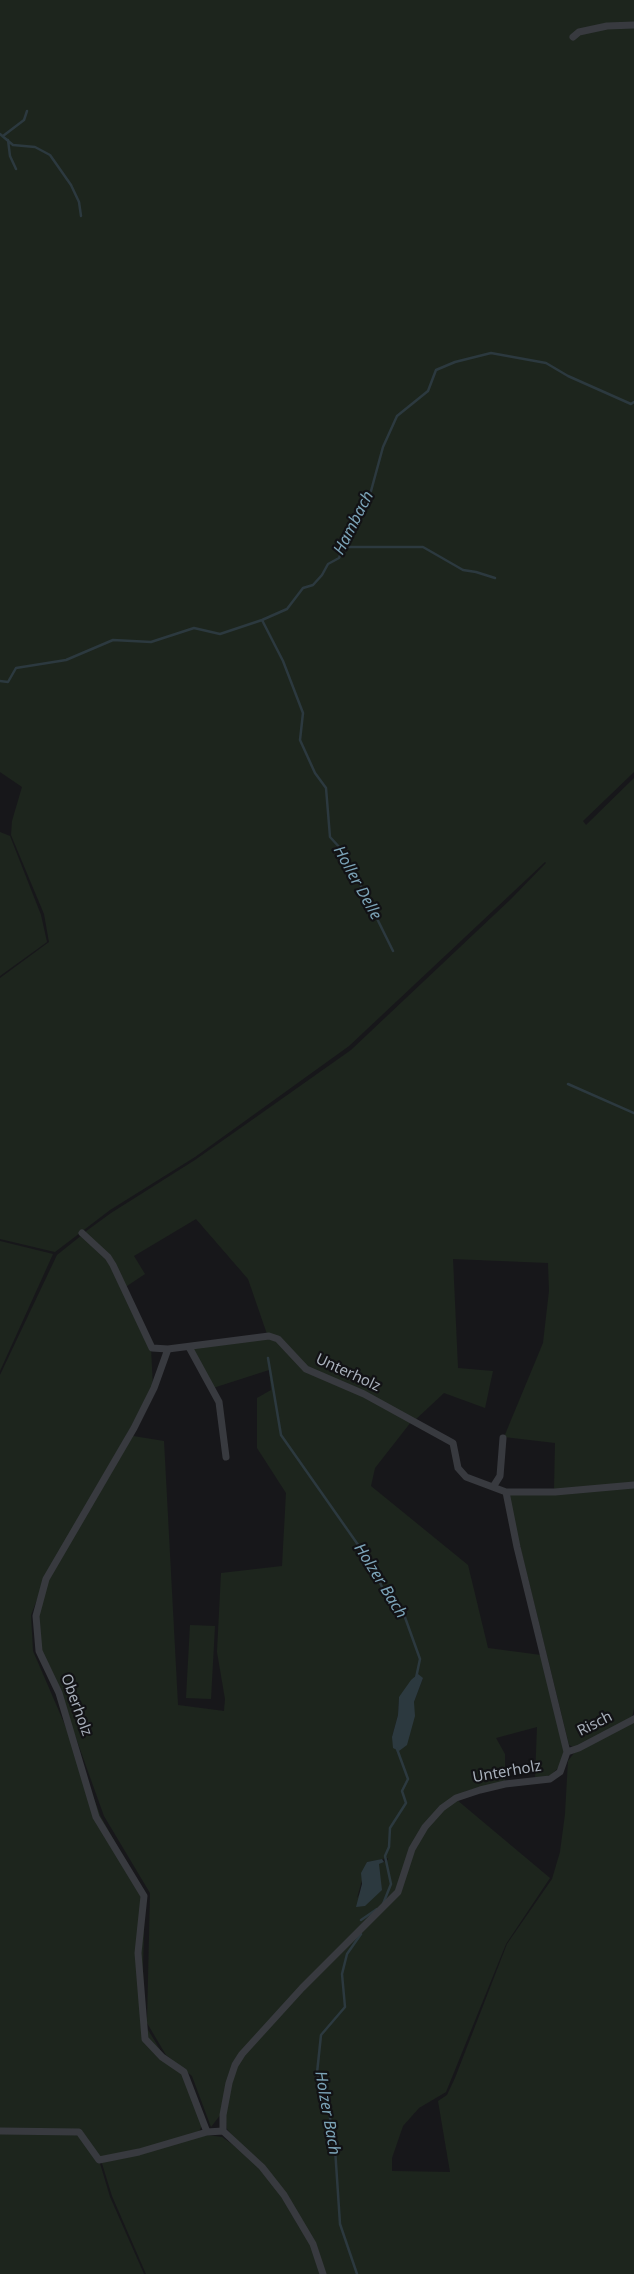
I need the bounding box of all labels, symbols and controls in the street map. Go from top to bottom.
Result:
water label: Hambach [330,488,378,558]
water label: Holler Delle [329,843,385,923]
street label: Unterholz [313,1350,383,1396]
water label: Holzer Bach [349,1540,411,1622]
street label: Oberholz [56,1671,96,1739]
street label: Risch [574,1708,616,1740]
street label: Unterholz [471,1757,543,1787]
water label: Holzer Bach [310,2070,344,2156]

